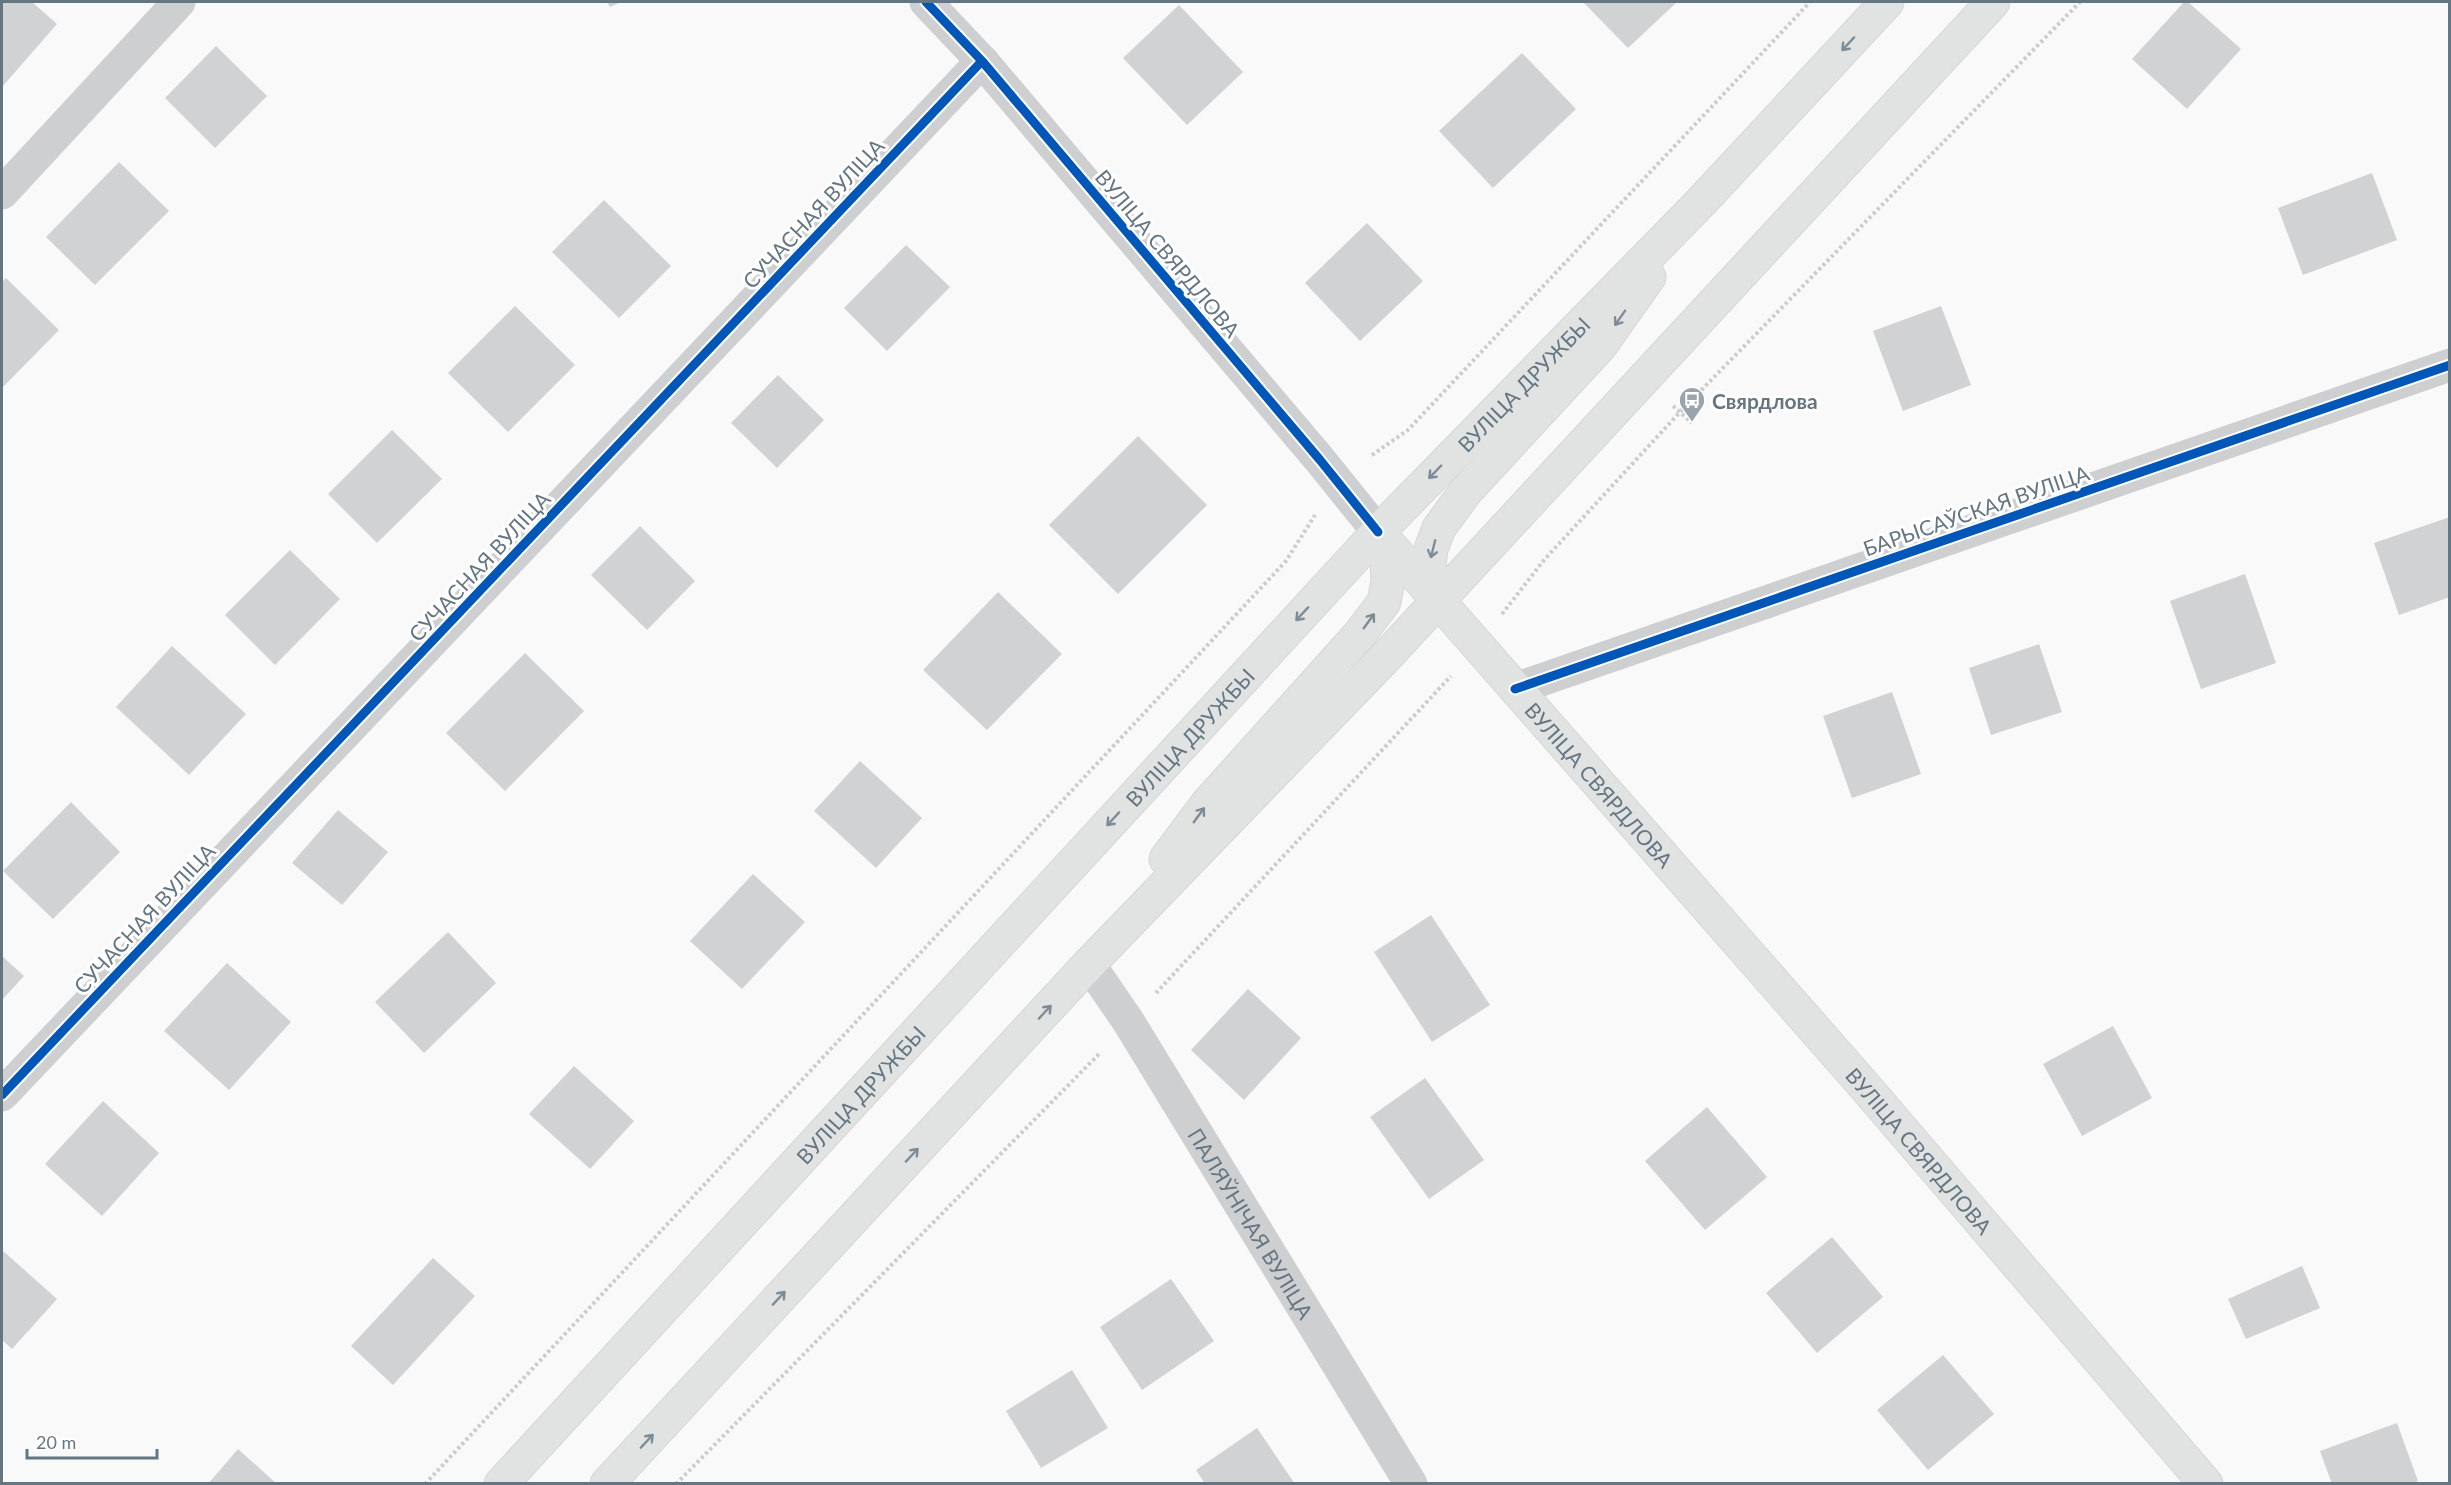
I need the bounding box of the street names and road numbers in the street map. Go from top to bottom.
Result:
street label: СУЧАСНАЯ ВУЛІЦА [737,132,889,293]
street label: ВУЛІЦА СВЯРДЛОВА [1091,164,1246,342]
street label: ВУЛІЦА ДРУЖБЫ [1452,311,1595,456]
street label: БАРЫСАЎСКАЯ ВУЛІЦА [1860,459,2093,560]
street label: СУЧАСНАЯ ВУЛІЦА [403,485,555,646]
street label: ВУЛІЦА ДРУЖБЫ [1120,663,1259,811]
street label: ВУЛІЦА СВЯРДЛОВА [1521,697,1679,873]
street label: СУЧАСНАЯ ВУЛІЦА [68,837,220,998]
street label: ВУЛІЦА ДРУЖБЫ [790,1020,930,1168]
street label: ВУЛІЦА СВЯРДЛОВА [1841,1062,1998,1239]
street label: ПАЛЯЎНІЧАЯ ВУЛІЦА [1184,1123,1320,1324]

